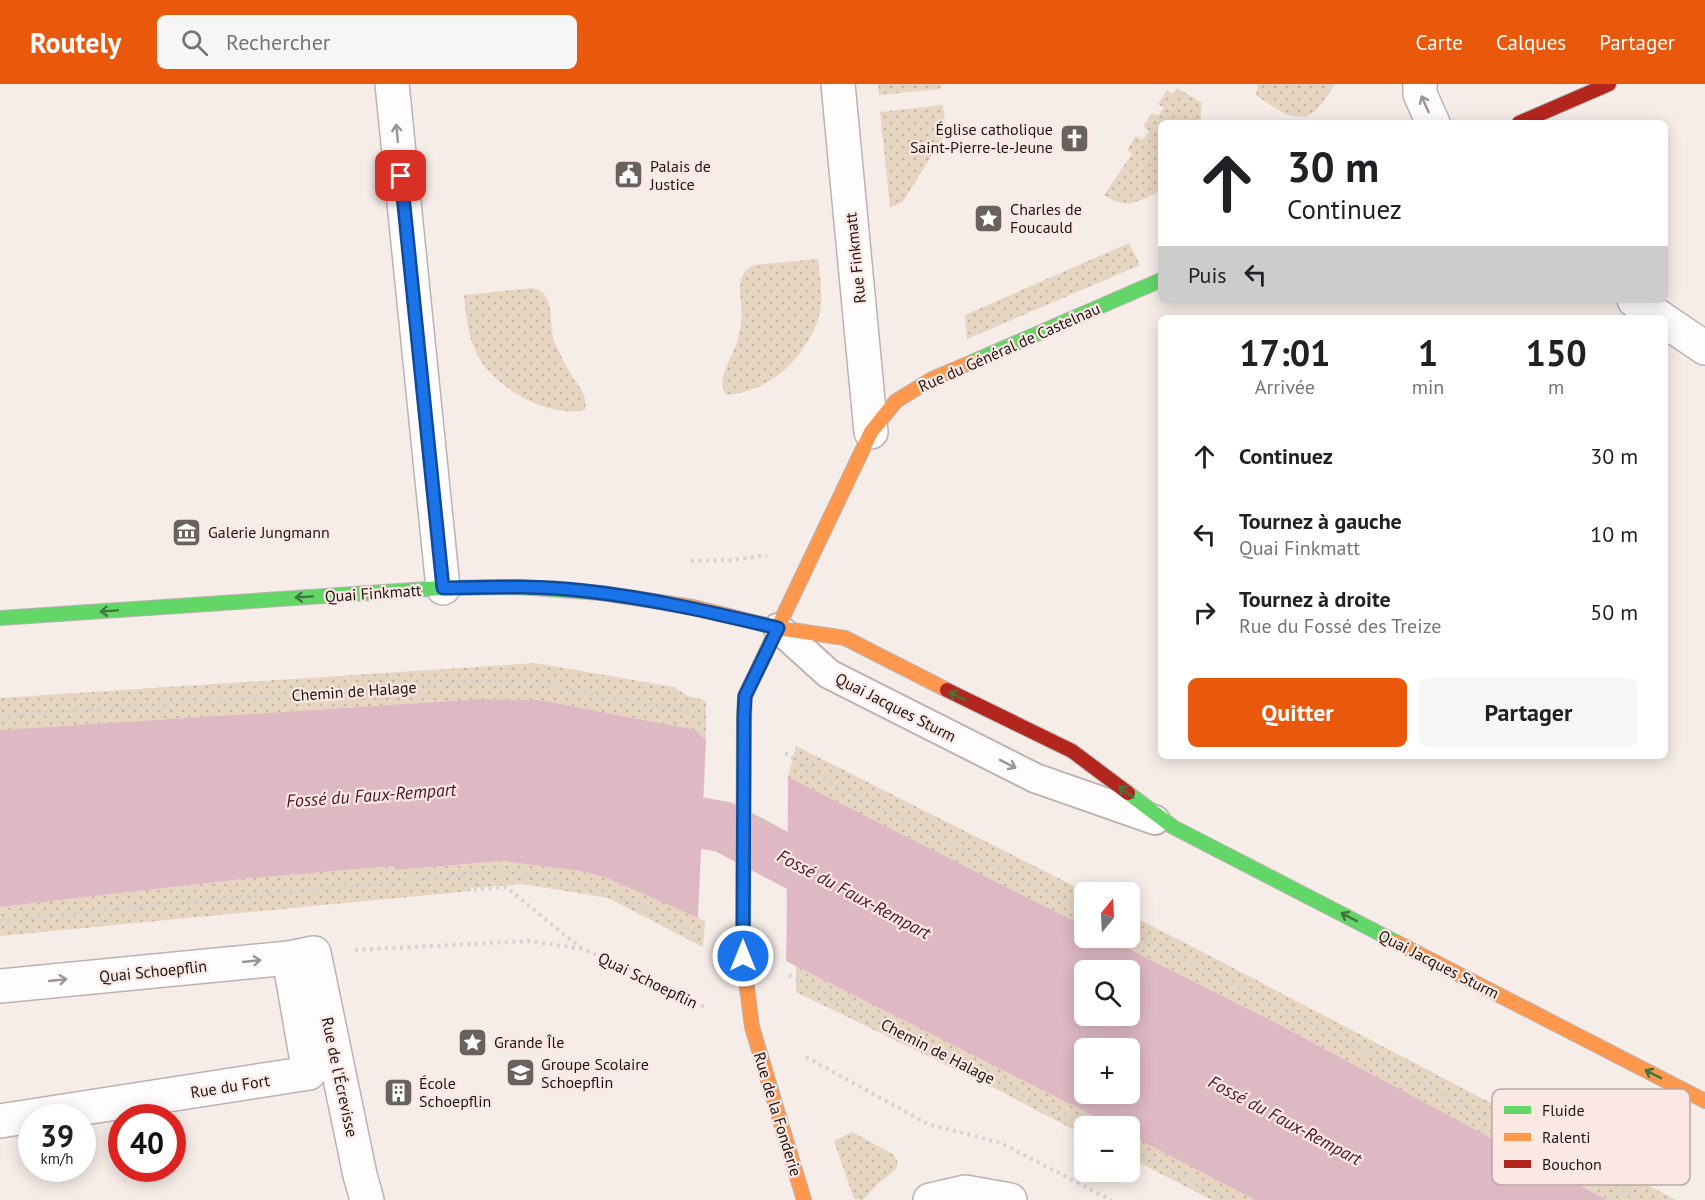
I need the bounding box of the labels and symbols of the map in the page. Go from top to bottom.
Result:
one-way arrow [1418,95,1429,113]
place label: Église catholique Saint-Pierre-le-Jeune [910,119,1053,157]
church icon: Église catholique Saint-Pierre-le-Jeune [1058,122,1090,154]
one-way arrow [391,123,402,143]
pin [375,150,426,201]
place label: Palais de Justice [649,156,711,194]
public building icon: Palais de Justice [613,159,645,191]
place label: Charles de Foucauld [1010,199,1082,237]
place icon: Charles de Foucauld [973,202,1005,234]
street label: Rue Finkmatt [840,211,870,304]
street label: Rue du Général de Castelnau [915,298,1103,396]
museum icon: Galerie Jungmann [171,516,203,548]
place label: Galerie Jungmann [208,522,330,542]
street label: Quai Finkmatt [324,580,423,606]
one-way arrow [294,592,314,603]
one-way arrow [100,606,120,617]
street label: Quai Jacques Sturm [832,668,960,746]
street label: Chemin de Halage [291,677,417,705]
one-way arrow [949,689,967,701]
one-way arrow [998,758,1016,770]
water label: Fossé du Faux-Rempart [285,777,458,812]
one-way arrow [1118,785,1134,798]
water label: Fossé du Faux-Rempart [773,844,936,945]
north arrow [1074,882,1140,948]
one-way arrow [1341,911,1358,923]
position arrow [711,924,775,988]
street label: Quai Jacques Sturm [1375,925,1503,1003]
street label: Quai Schoepflin [595,947,701,1013]
street label: Quai Schoepflin [98,955,208,987]
one-way arrow [242,955,262,966]
one-way arrow [48,974,68,985]
street label: Chemin de Halage [878,1014,998,1088]
street label: Rue de l'Écrevisse [318,1015,362,1139]
place icon: Grande Île [457,1026,489,1058]
place label: Grande Île [494,1032,564,1052]
street label: Rue de la Fonderie [750,1050,806,1178]
place label: Groupe Scolaire Schoepflin [541,1054,649,1092]
school or university icon: Groupe Scolaire Schoepflin [504,1057,536,1089]
one-way arrow [1645,1068,1662,1080]
street label: Rue du Fort [189,1070,272,1102]
water label: Fossé du Faux-Rempart [1204,1070,1367,1171]
place label: École Schoepflin [419,1073,491,1111]
building icon: École Schoepflin [382,1076,414,1108]
legend [1492,1089,1690,1185]
text: Fluide [1542,1100,1585,1120]
speed limit sign: 40 [108,1104,186,1182]
text: Ralenti [1542,1127,1591,1147]
text: Bouchon [1542,1154,1602,1174]

